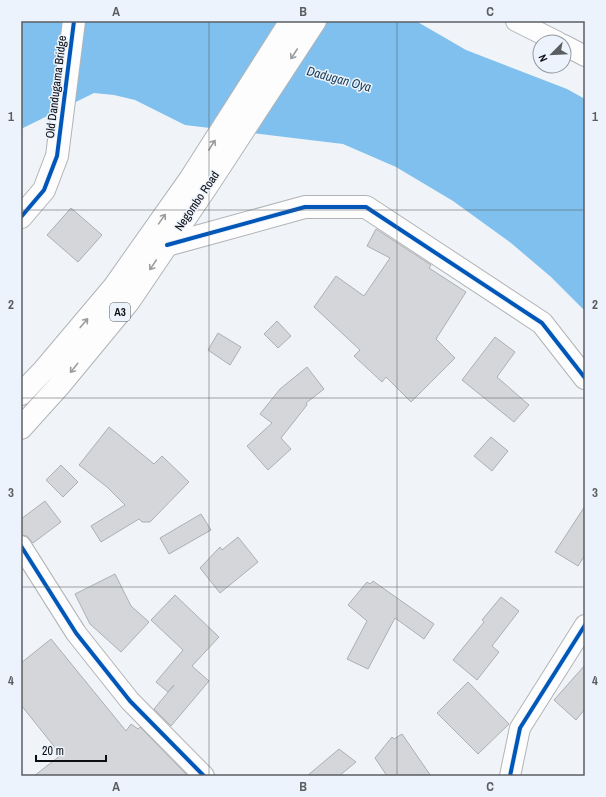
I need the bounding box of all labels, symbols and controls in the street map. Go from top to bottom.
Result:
text: A [112,3,120,20]
text: B [299,3,307,20]
text: C [486,3,494,20]
north arrow [532,34,572,74]
street label: Old Dandugama Bridge [42,35,70,139]
one-way arrow [290,48,298,59]
text: N [535,52,551,64]
water label: Dadugan Oya [305,62,373,96]
text: 1 [8,108,14,125]
text: 1 [592,108,598,125]
one-way arrow [208,140,216,151]
street label: Negombo Road [171,168,223,234]
one-way arrow [158,214,166,225]
one-way arrow [149,259,157,270]
text: 2 [8,296,14,313]
text: 2 [592,296,598,313]
road number: A3 [110,303,130,321]
one-way arrow [79,319,88,329]
one-way arrow [69,362,78,373]
text: 3 [8,484,14,501]
text: 3 [592,484,598,501]
text: 4 [8,672,14,689]
text: 4 [592,672,598,689]
scale bar [36,737,106,763]
text: 20 m [42,743,64,759]
text: A [112,778,120,795]
text: B [299,778,307,795]
text: C [486,778,494,795]

